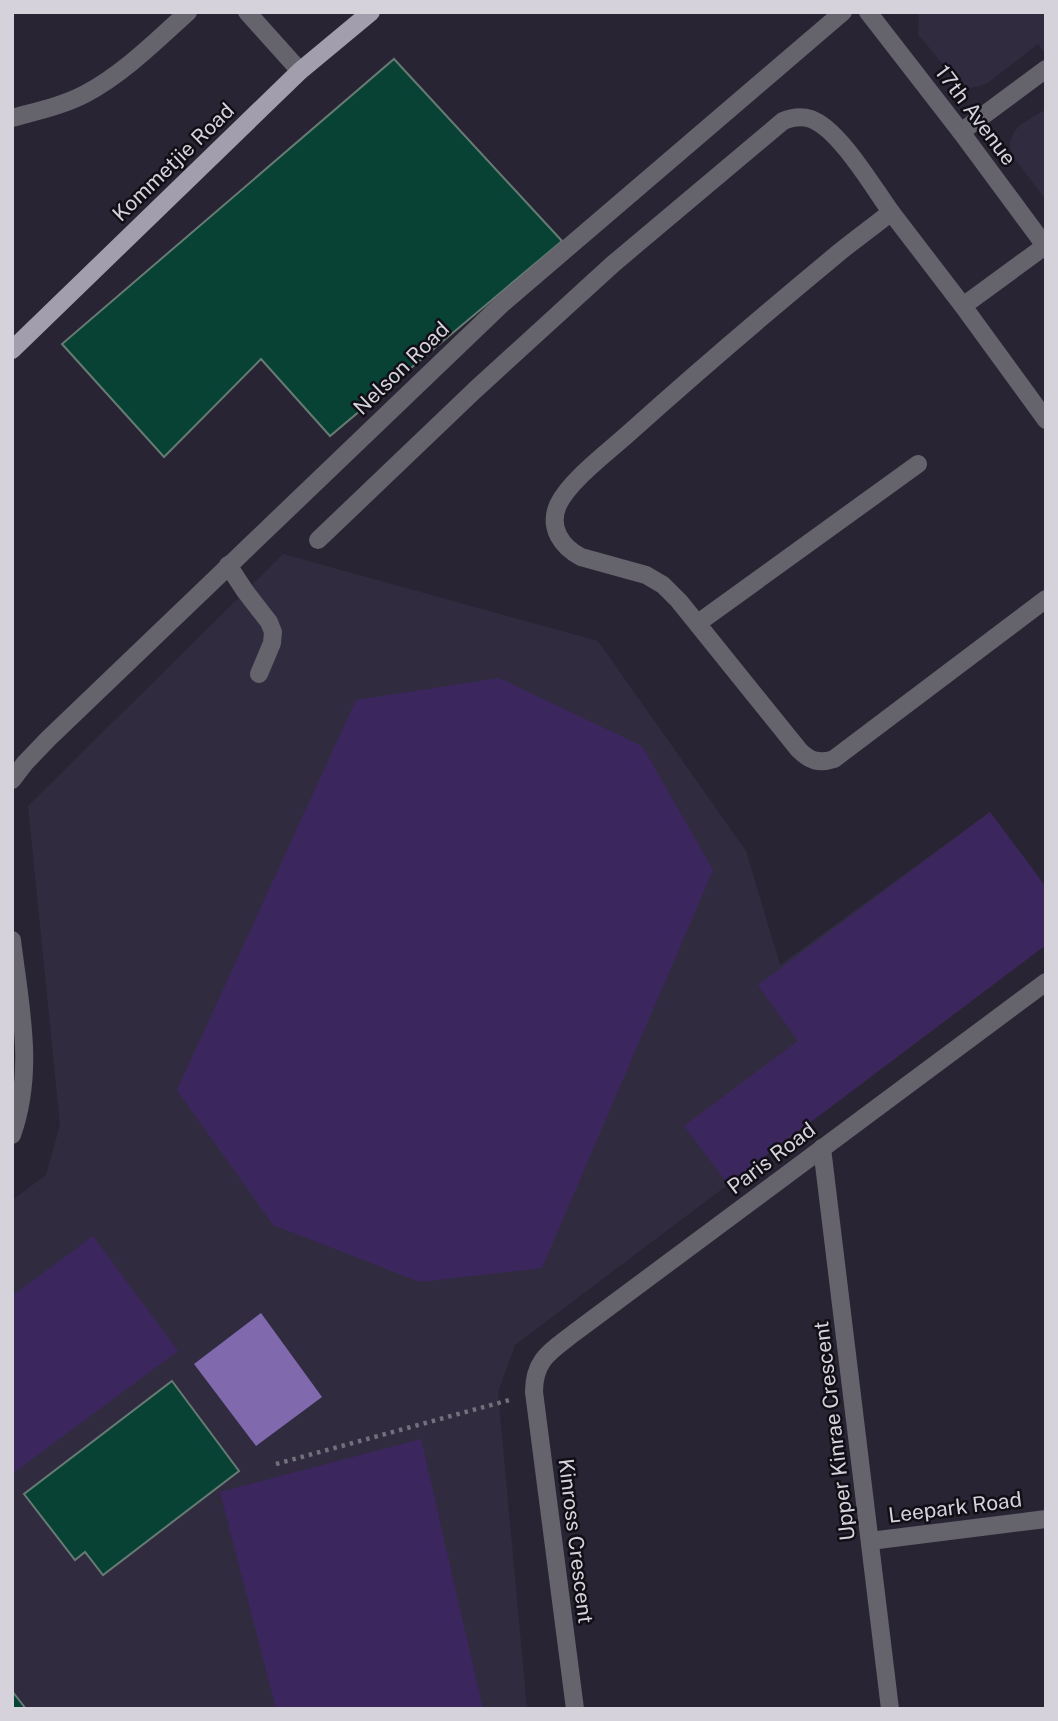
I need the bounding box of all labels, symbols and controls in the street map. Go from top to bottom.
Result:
street label: 17th Avenue [930,60,1022,170]
street label: Kommetjie Road [107,98,239,226]
street label: Nelson Road [348,316,454,420]
street label: Paris Road [722,1117,820,1199]
street label: Upper Kinrae Crescent [808,1320,860,1542]
street label: Kinross Crescent [553,1457,599,1625]
street label: Leepark Road [887,1486,1023,1528]

